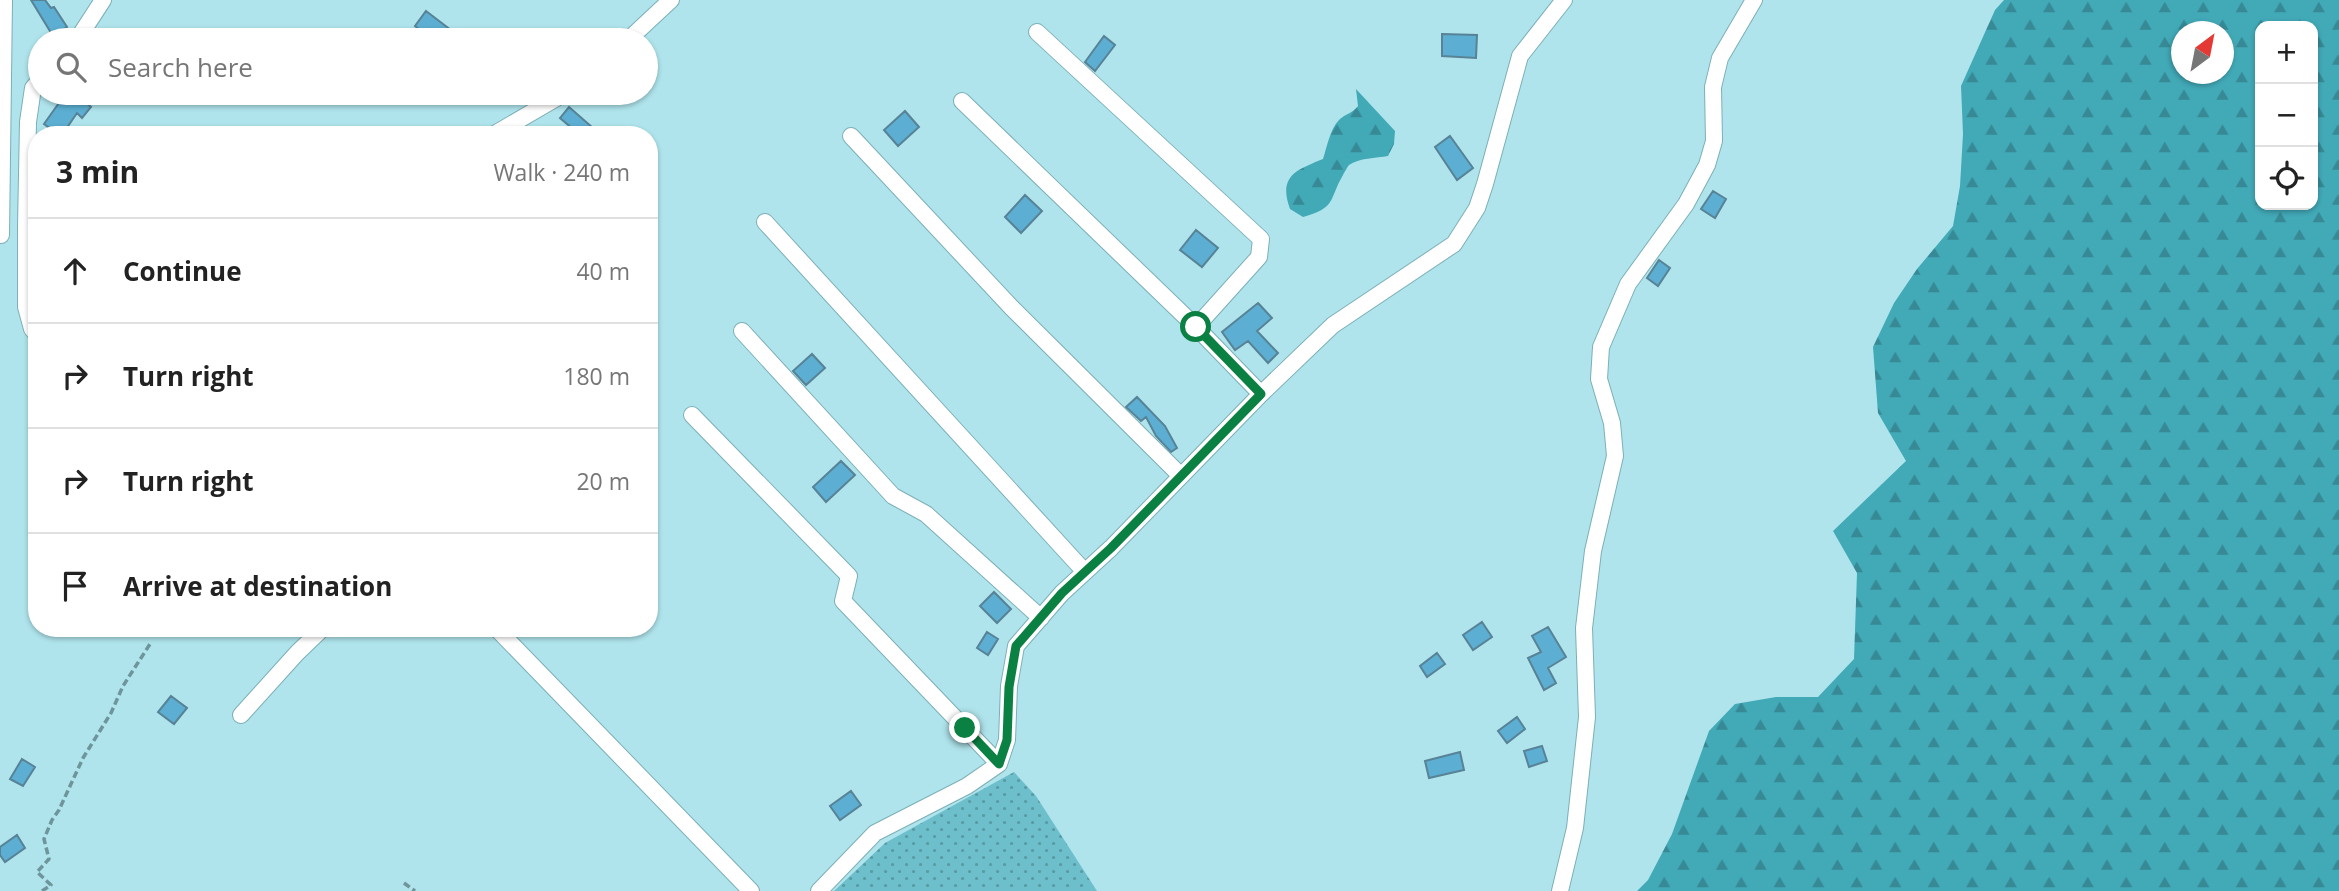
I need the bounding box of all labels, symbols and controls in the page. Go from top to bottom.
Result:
north arrow [2171,21,2234,84]
map controls [2255,21,2318,210]
button: + [2255,21,2318,84]
search box [28,28,658,105]
icon: search [52,48,90,86]
text: Search here [108,49,253,85]
button: − [2255,84,2318,147]
button: locate [2255,147,2318,210]
text: 3 min [56,151,139,192]
text: Walk · 240 m [493,156,630,188]
icon: ahead [56,252,94,290]
text: Continue [123,253,242,289]
text: 40 m [576,255,630,287]
route start [1180,311,1211,342]
icon: right [56,357,94,395]
text: Turn right [123,358,254,394]
text: 180 m [563,360,630,392]
icon: right [56,462,94,500]
text: Turn right [123,463,254,499]
text: 20 m [576,465,630,497]
icon: arrive [56,567,94,605]
text: Arrive at destination [123,568,392,604]
route end [949,712,980,743]

